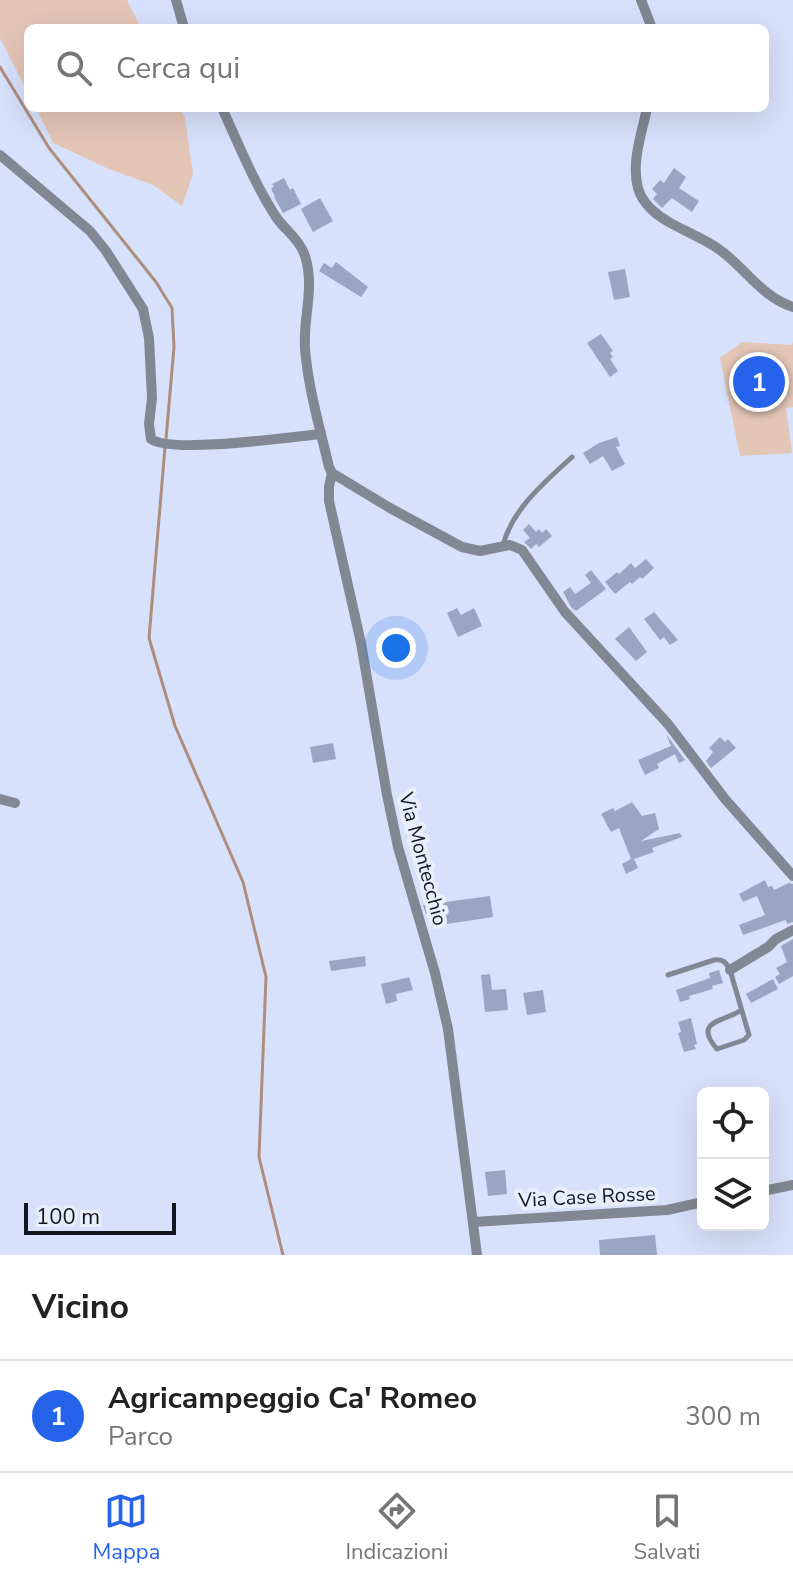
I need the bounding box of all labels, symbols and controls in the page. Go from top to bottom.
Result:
search box [24,24,769,112]
icon: search [52,46,96,90]
text: Cerca qui [116,48,240,89]
pin: 1 [733,352,785,412]
your location [376,628,416,668]
street label: Via Montecchio [392,789,454,929]
map controls [697,1087,769,1231]
button: locate [697,1087,769,1159]
button: layers [697,1159,769,1231]
street label: Via Case Rosse [517,1180,656,1214]
scale bar [24,1199,176,1235]
text: 100 m [36,1202,100,1232]
text: Vicino [32,1284,129,1330]
text: Agricampeggio Ca' Romeo [108,1378,477,1419]
text: 1 [50,1399,66,1434]
text: 300 m [685,1399,761,1434]
text: Parco [108,1419,173,1454]
tab: Mappa [93,1489,160,1567]
tab: Indicazioni [345,1489,448,1567]
tab: Salvati [633,1489,700,1567]

